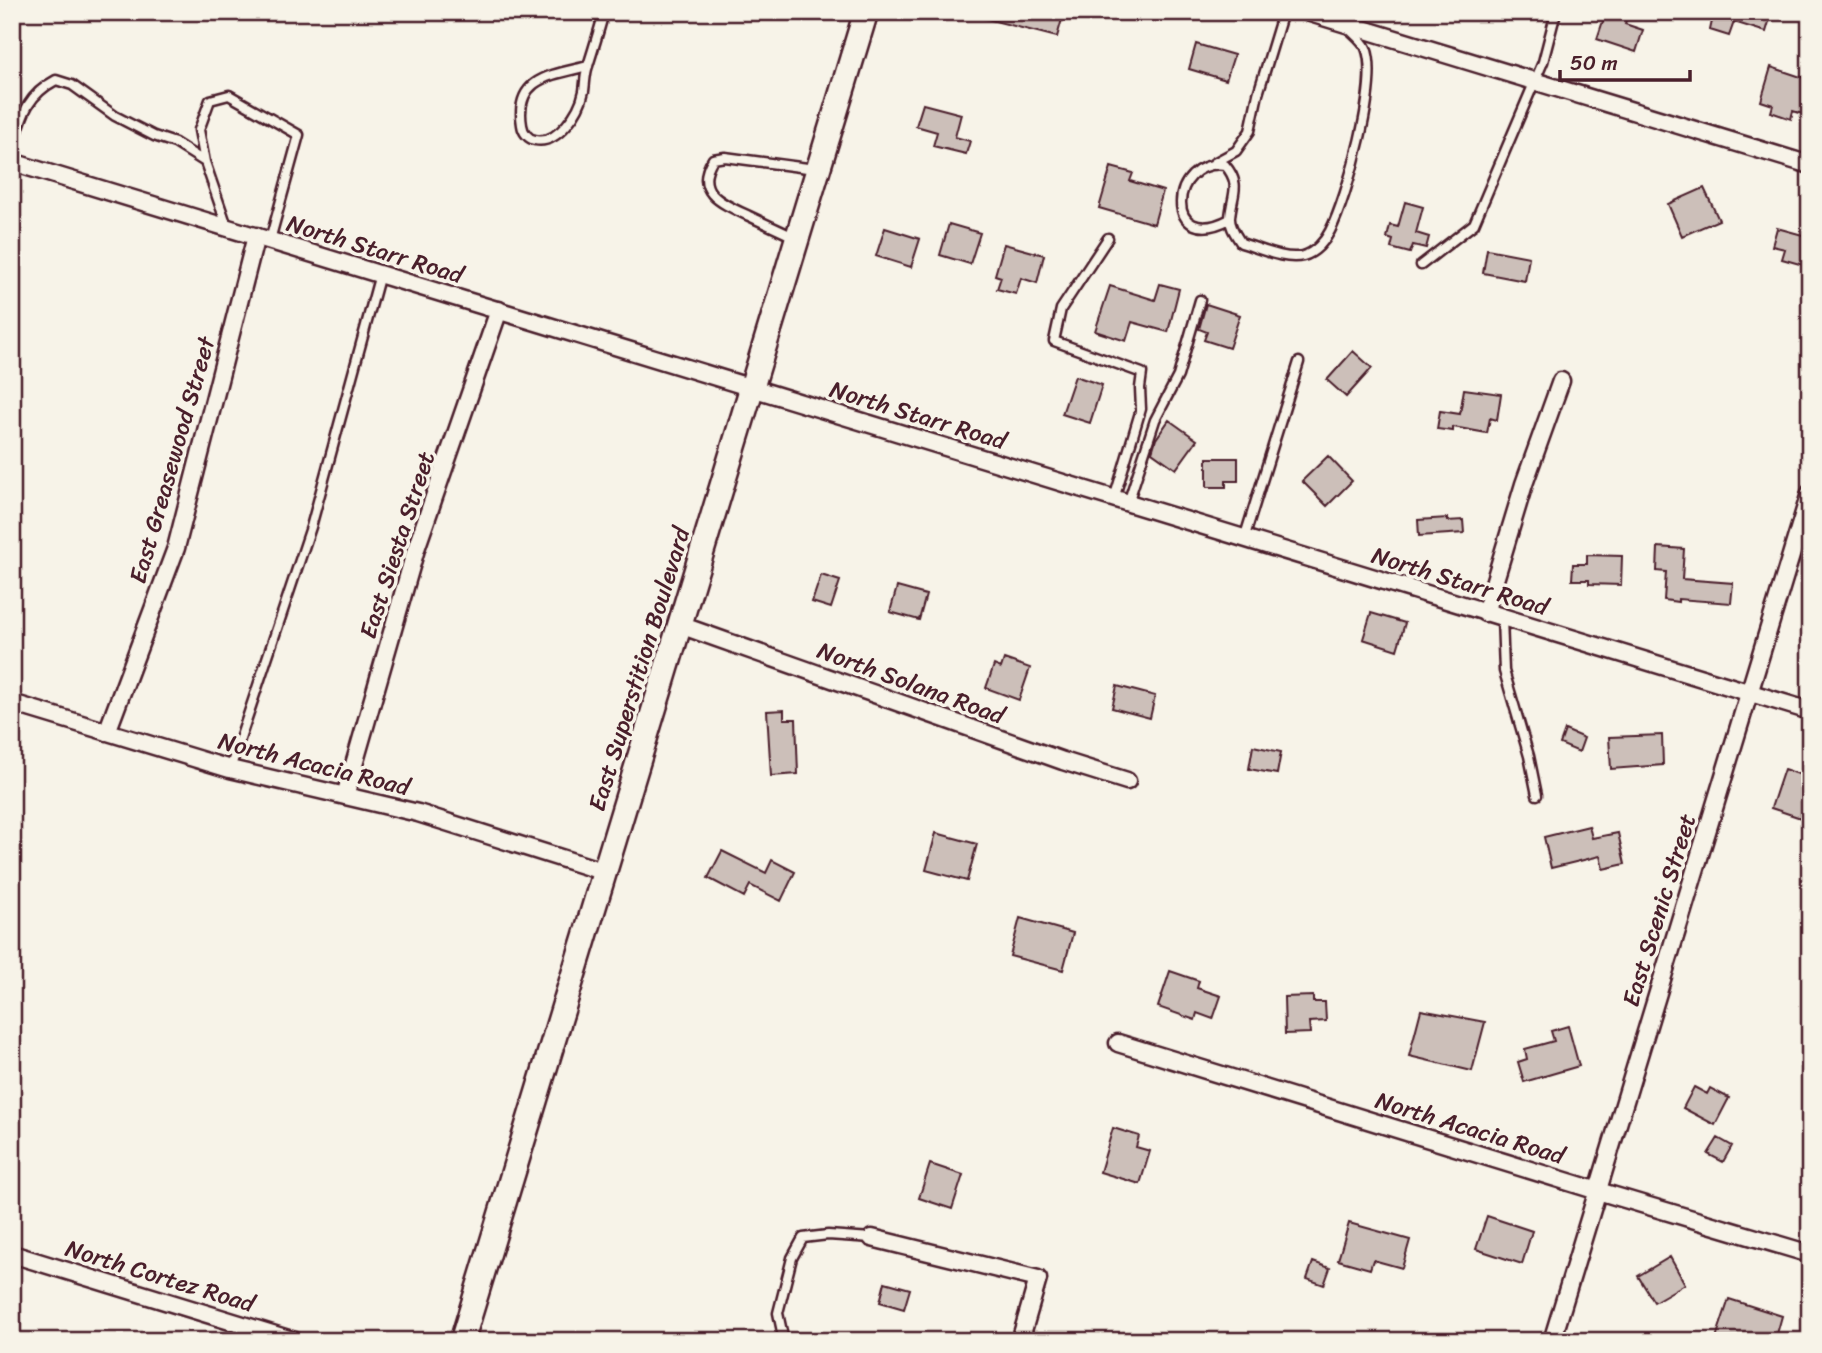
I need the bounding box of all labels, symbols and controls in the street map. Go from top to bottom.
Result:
scale bar [1560,38,1689,82]
text: 50 m [1570,44,1618,82]
street label: North Starr Road [282,202,471,296]
street label: East Greasewood Street [117,330,228,588]
street label: North Starr Road [825,368,1014,462]
street label: East Siesta Street [347,446,447,644]
street label: East Superstition Boulevard [576,521,703,816]
street label: North Starr Road [1367,534,1556,628]
street label: North Solana Road [811,630,1012,737]
street label: North Acacia Road [214,720,416,809]
street label: East Scenic Street [1610,808,1708,1012]
street label: North Acacia Road [1370,1079,1572,1177]
street label: North Cortez Road [60,1227,262,1325]

